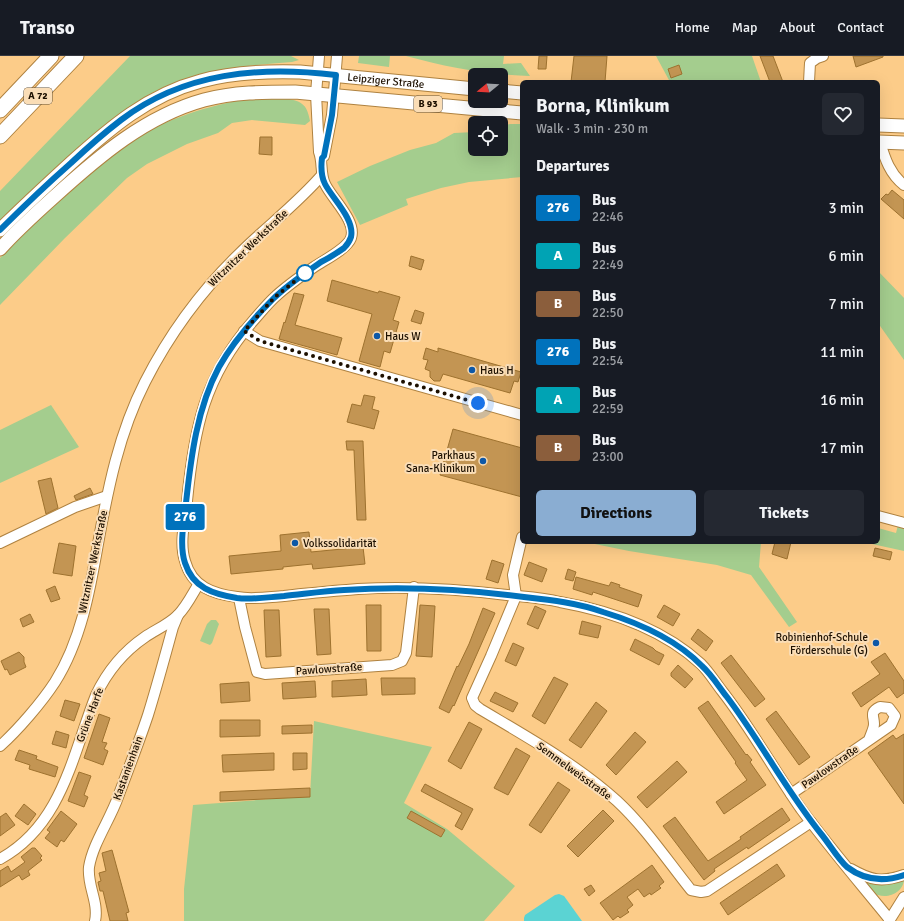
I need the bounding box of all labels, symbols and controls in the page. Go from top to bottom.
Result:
text: Transo [20,16,75,40]
text: Home [675,19,710,36]
text: Map [732,19,757,36]
text: About [779,19,815,36]
text: Contact [837,19,884,36]
north arrow [468,68,508,108]
map controls [468,68,508,156]
street label: Leipziger Straße [347,70,425,91]
road number: A 72 [24,88,52,104]
button: heart [822,93,864,135]
text: Borna, Klinikum [536,94,670,118]
road number: B 93 [414,96,442,112]
button: locate [468,116,508,156]
text: Walk · 3 min · 230 m [536,121,648,137]
text: Departures [536,157,609,175]
text: Bus [592,191,616,209]
text: 276 [547,199,569,216]
text: 3 min [828,199,864,217]
street label: Witznitzer Werkstraße [206,207,290,289]
text: 22:46 [592,209,624,225]
text: Bus [592,239,616,257]
text: A [554,247,562,264]
text: 6 min [828,247,864,265]
text: 22:49 [592,257,624,273]
unlabelled marker [296,264,314,282]
text: Bus [592,287,616,305]
text: B [554,295,562,312]
text: 7 min [828,295,864,313]
text: 22:50 [592,305,624,321]
place label: Haus W [385,330,421,343]
marker: Haus W [372,331,382,341]
text: Bus [592,335,616,353]
text: 276 [547,343,569,360]
text: 11 min [820,343,864,361]
text: 22:54 [592,353,624,369]
place label: Haus H [480,364,514,377]
marker: Haus H [467,365,477,375]
text: Bus [592,383,616,401]
text: A [554,391,562,408]
text: 16 min [820,391,864,409]
your location [468,393,488,413]
text: 22:59 [592,401,624,417]
text: Bus [592,431,616,449]
text: B [554,439,562,456]
text: 17 min [820,439,864,457]
place label: Parkhaus Sana-Klinikum [406,449,475,475]
text: 23:00 [592,449,624,465]
marker: Parkhaus Sana-Klinikum [478,456,488,466]
button: Directions [536,490,696,536]
button: Tickets [704,490,864,536]
line badge: 276 [162,504,208,530]
text: 276 [174,508,196,525]
street label: Witznitzer Werkstraße [76,509,110,615]
place label: Volkssolidarität [303,537,377,550]
marker: Volkssolidarität [290,538,300,548]
place label: Robinienhof-Schule Förderschule (G) [775,631,868,657]
marker: Robinienhof-Schule Förderschule (G) [871,638,881,648]
street label: Pawlowstraße [295,660,363,678]
street label: Grüne Harfe [74,686,106,744]
street label: Kastanienhain [110,734,146,802]
street label: Semmelweisstraße [534,739,614,803]
street label: Pawlowstraße [799,743,861,791]

